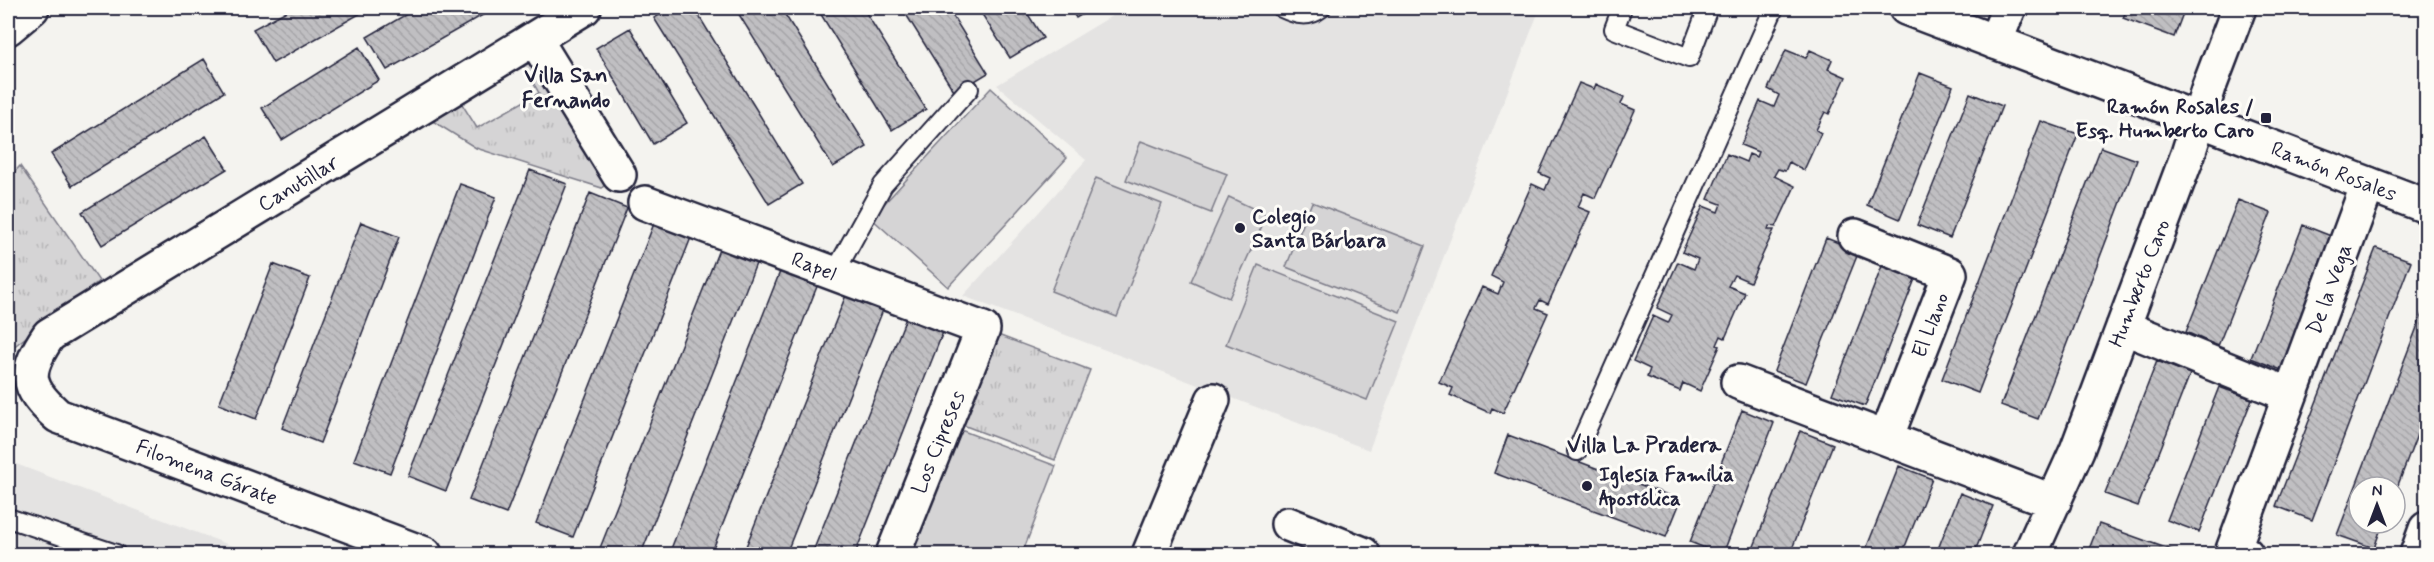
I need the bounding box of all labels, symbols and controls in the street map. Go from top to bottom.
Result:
district label: Villa San Fernando [522,62,611,115]
place label: Ramón Rosales / Esq. Humberto Caro [2075,93,2254,145]
marker: Ramón Rosales / Esq. Humberto Caro [2259,111,2273,125]
street label: Ramón Rosales [2267,135,2401,209]
street label: Canutillar [253,149,344,219]
place label: Colegio Santa Bárbara [1252,203,1386,255]
street label: Humberto Caro [2103,215,2177,351]
marker: Colegio Santa Bárbara [1233,221,1247,235]
street label: De la Vega [2301,240,2359,339]
street label: Rapel [787,246,840,288]
street label: El Llano [1906,289,1956,362]
street label: Los Cipreses [906,387,972,498]
district label: Villa La Pradera [1567,432,1722,460]
street label: Filomena Gárate [132,433,281,513]
place label: Iglesia Familia Apostólica [1599,461,1734,514]
north arrow [2347,475,2407,535]
marker: Iglesia Familia Apostólica [1580,479,1594,493]
text: N [2372,481,2382,502]

